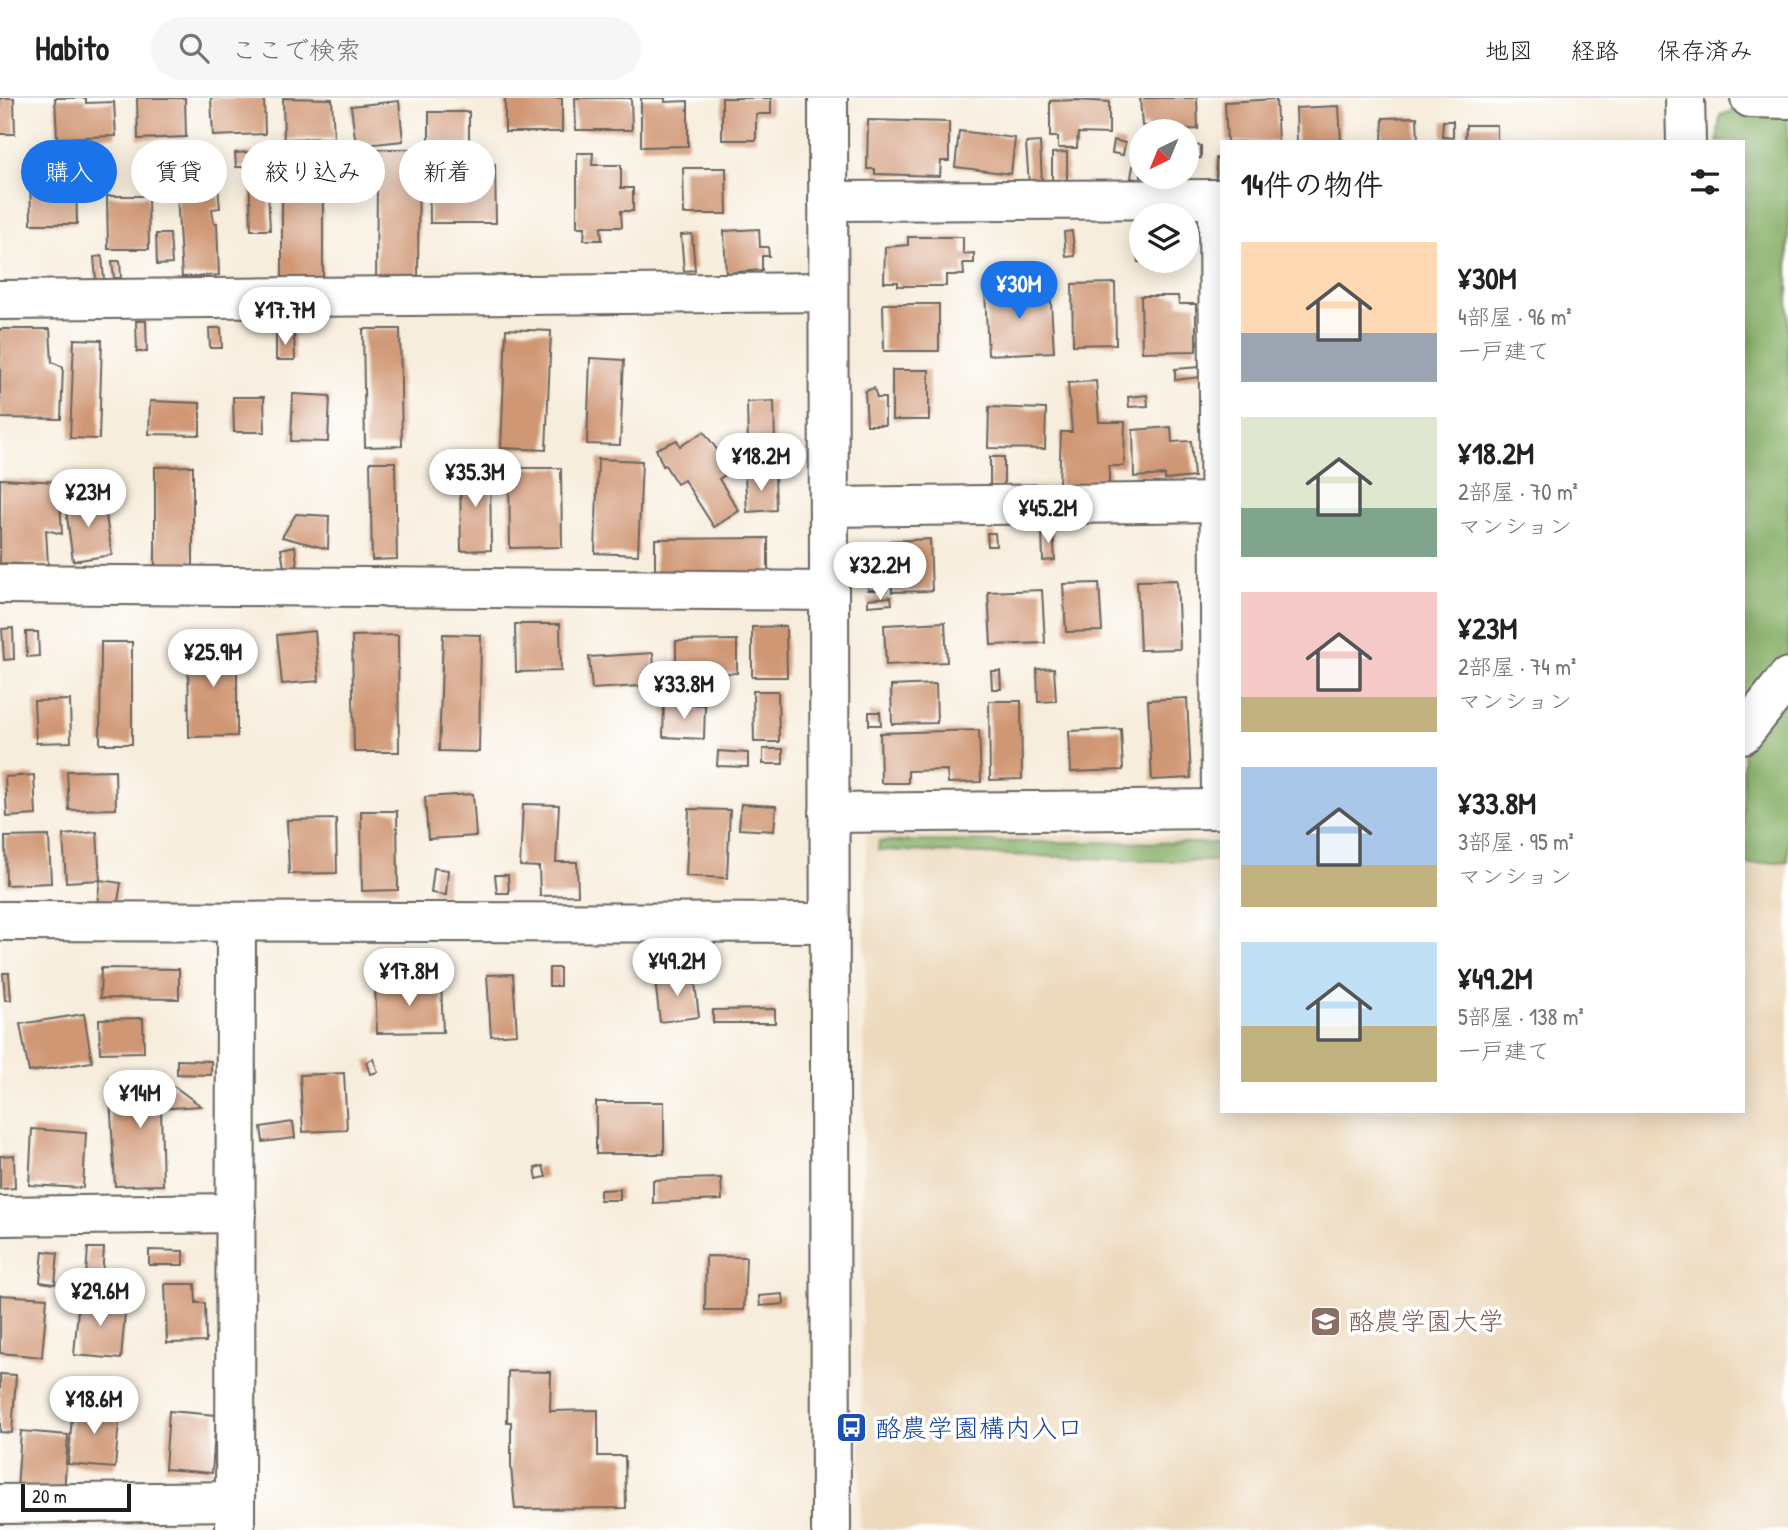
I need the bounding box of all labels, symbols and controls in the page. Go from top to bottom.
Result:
search box [151,17,641,80]
text: Habito [35,26,109,70]
icon: search [175,29,213,67]
text: ここで検索 [231,32,361,67]
text: 地図 [1485,34,1533,66]
text: 経路 [1571,34,1619,66]
text: 保存済み [1657,34,1753,66]
north arrow [1129,119,1199,189]
map controls [1129,119,1199,273]
chip: 購入 [21,140,117,203]
chip: 賃貸 [131,140,227,203]
chip: 絞り込み [241,140,385,203]
chip: 新着 [399,140,495,203]
icon: filters [1686,163,1724,201]
text: 14件の物件 [1241,164,1383,204]
button: layers [1129,203,1199,273]
text: ¥30M [1458,258,1517,298]
pin: ¥30M [978,262,1060,321]
text: ¥30M [997,268,1041,299]
icon: home [1297,270,1381,354]
pin: ¥17.7M [228,288,342,347]
text: ¥17.7M [255,294,315,325]
text: 4部屋 · 96 m² [1458,301,1572,332]
text: 一戸建て [1458,335,1550,366]
text: ¥18.2M [1458,433,1534,473]
pin: ¥18.2M [704,434,818,493]
text: ¥18.2M [732,440,790,471]
icon: home [1297,445,1381,529]
pin: ¥35.3M [418,450,532,509]
text: ¥35.3M [445,456,505,487]
pin: ¥23M [47,470,129,529]
text: ¥23M [65,476,111,507]
text: 2部屋 · 70 m² [1458,476,1578,507]
pin: ¥45.2M [991,486,1105,545]
text: ¥45.2M [1019,492,1077,523]
text: マンション [1458,510,1572,541]
pin: ¥32.2M [823,542,937,602]
text: ¥32.2M [849,549,911,580]
text: ¥23M [1458,608,1517,648]
icon: home [1297,620,1381,704]
pin: ¥25.9M [156,630,270,689]
text: ¥25.9M [184,636,242,667]
text: 2部屋 · 74 m² [1458,651,1576,682]
pin: ¥33.8M [627,662,741,721]
text: ¥33.8M [654,668,714,699]
text: マンション [1458,685,1572,716]
text: ¥33.8M [1458,783,1536,823]
icon: home [1297,795,1381,879]
text: 3部屋 · 95 m² [1458,826,1574,857]
text: マンション [1458,860,1572,891]
pin: ¥49.2M [620,939,734,998]
text: ¥49.2M [648,945,706,976]
pin: ¥17.8M [352,948,466,1008]
text: ¥17.8M [380,955,438,986]
text: ¥49.2M [1458,958,1533,998]
icon: home [1297,970,1381,1054]
text: 5部屋 · 138 m² [1458,1001,1584,1032]
text: 一戸建て [1458,1035,1550,1066]
pin: ¥14M [99,1070,181,1130]
text: ¥14M [119,1077,161,1108]
pin: ¥29.6M [43,1268,157,1328]
text: ¥29.6M [71,1275,129,1306]
place label: 酪農学園大学 [1348,1303,1504,1338]
school or university icon: 酪農学園大学 [1308,1304,1342,1338]
pin: ¥18.6M [37,1376,151,1436]
text: ¥18.6M [66,1383,122,1414]
place label: 酪農学園構内入口 [875,1410,1083,1445]
bus stop icon: 酪農学園構内入口 [835,1411,869,1445]
scale bar [21,1481,131,1513]
text: 20 m [32,1483,67,1509]

